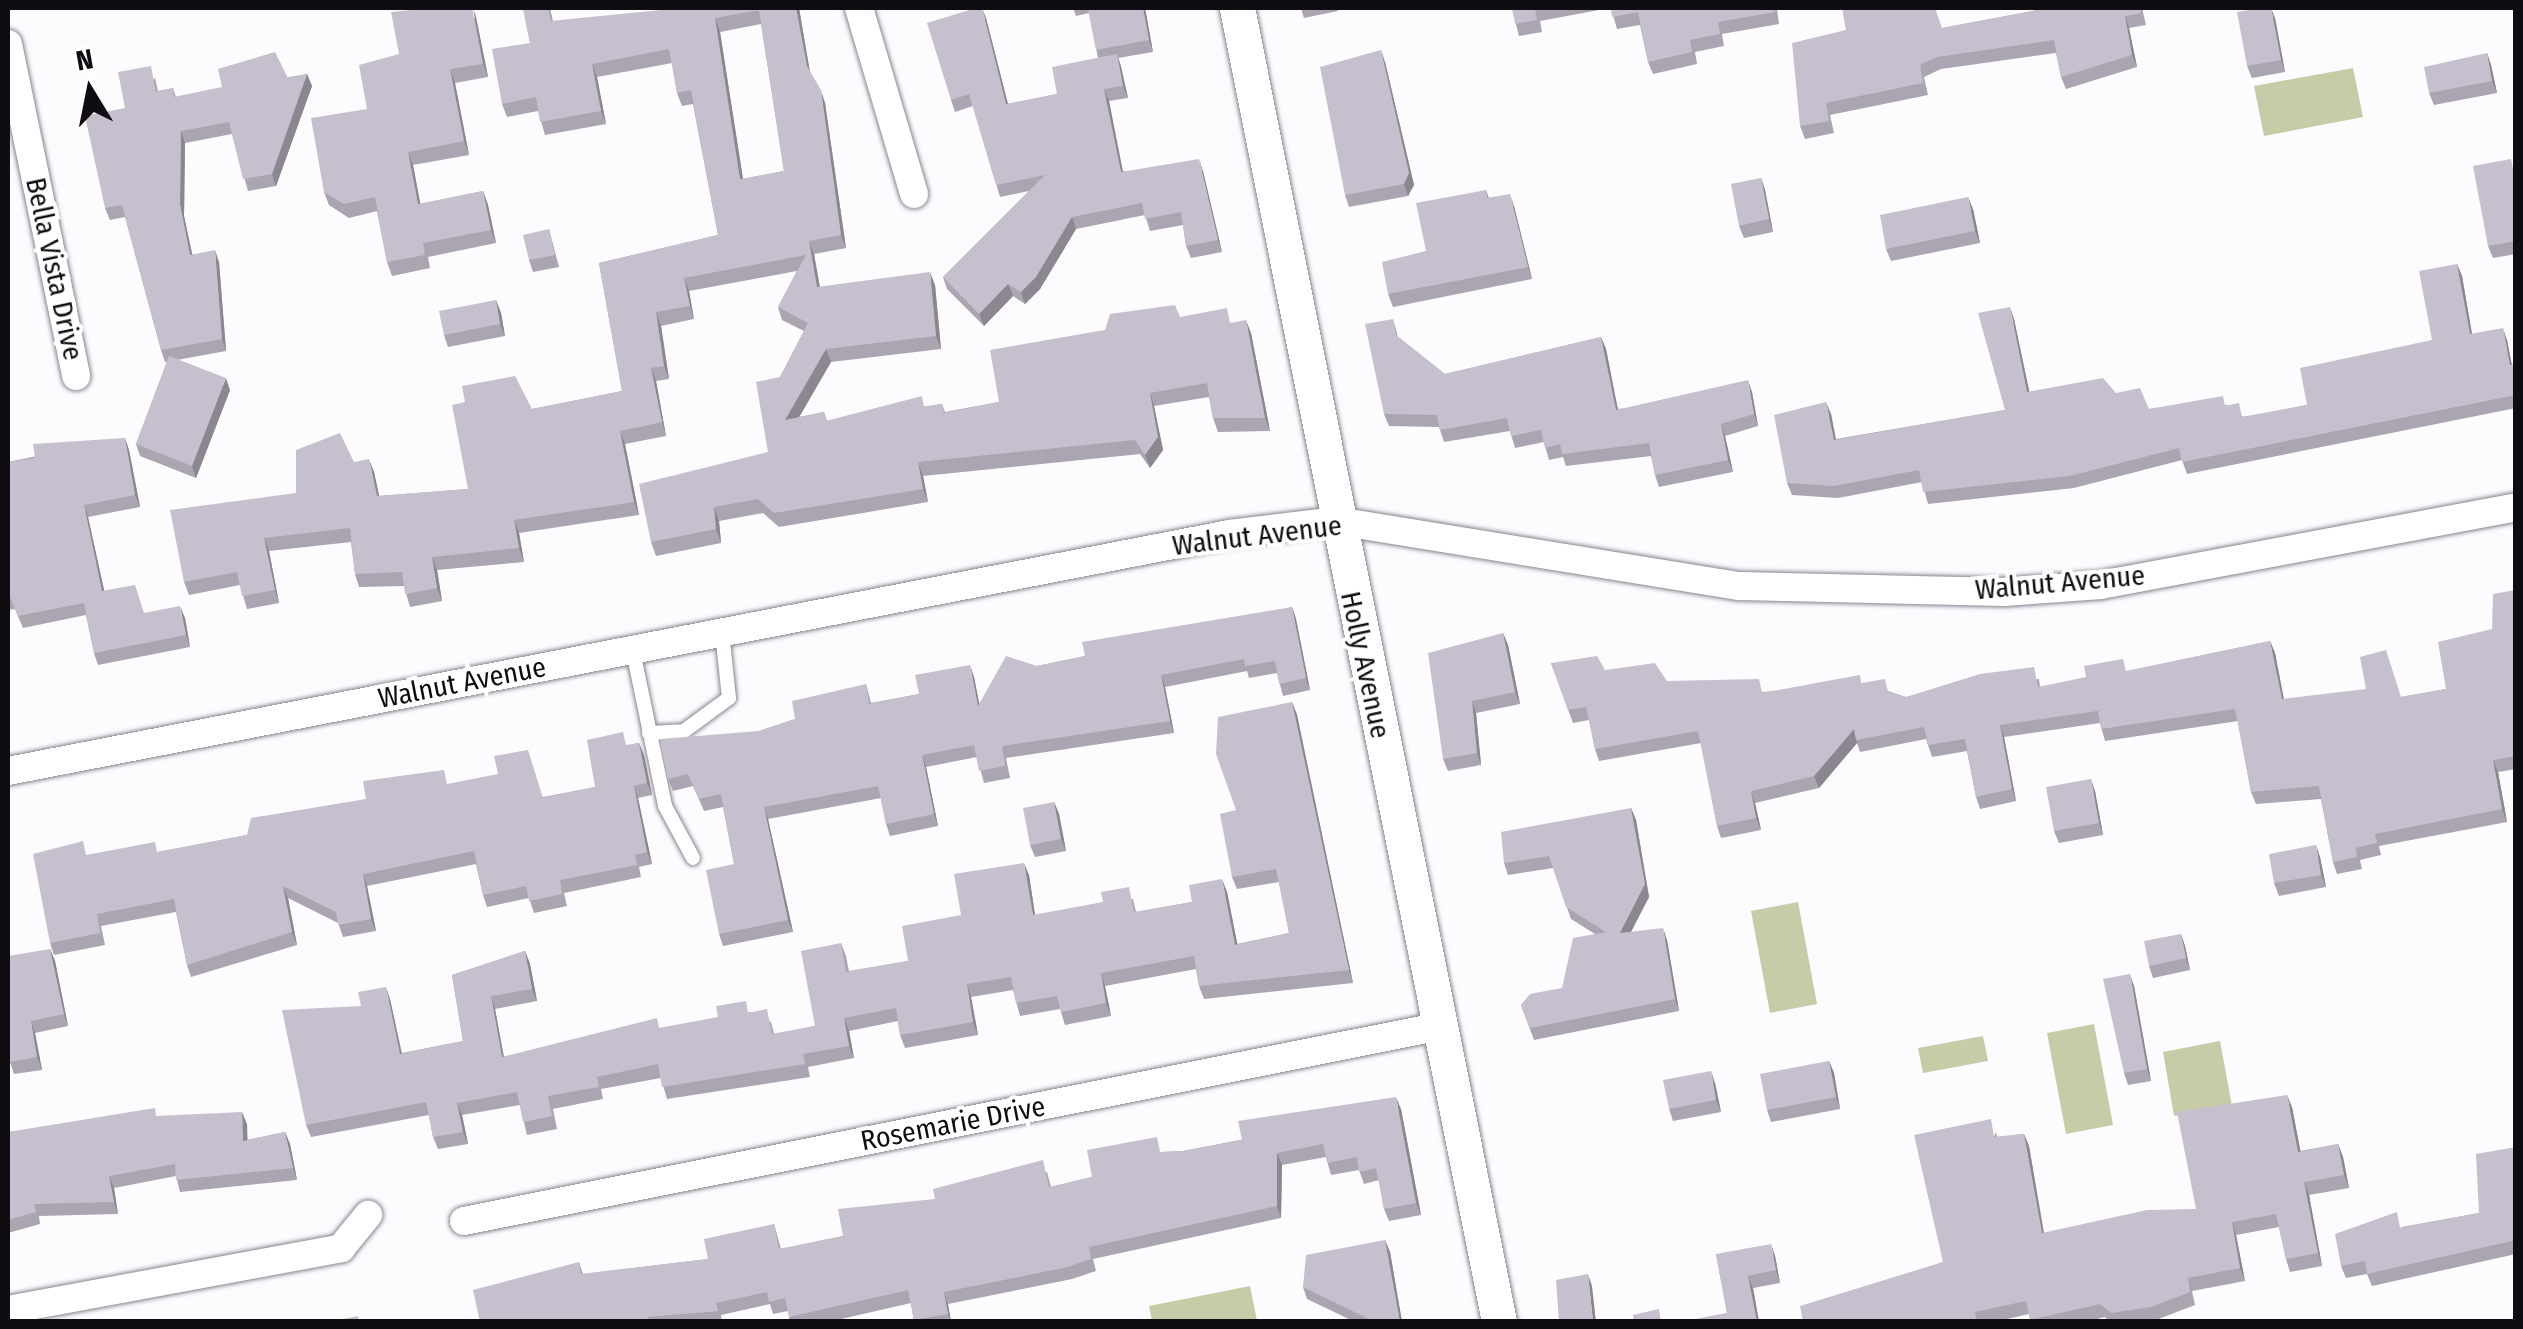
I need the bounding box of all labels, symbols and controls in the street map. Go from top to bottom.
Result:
north arrow [40,40,140,140]
text: N [74,42,96,78]
street label: Bella Vista Drive [18,175,90,363]
street label: Walnut Avenue [1170,509,1344,563]
street label: Walnut Avenue [1974,559,2146,607]
street label: Holly Avenue [1333,588,1397,742]
street label: Walnut Avenue [375,650,549,716]
street label: Rosemarie Drive [858,1090,1048,1158]

